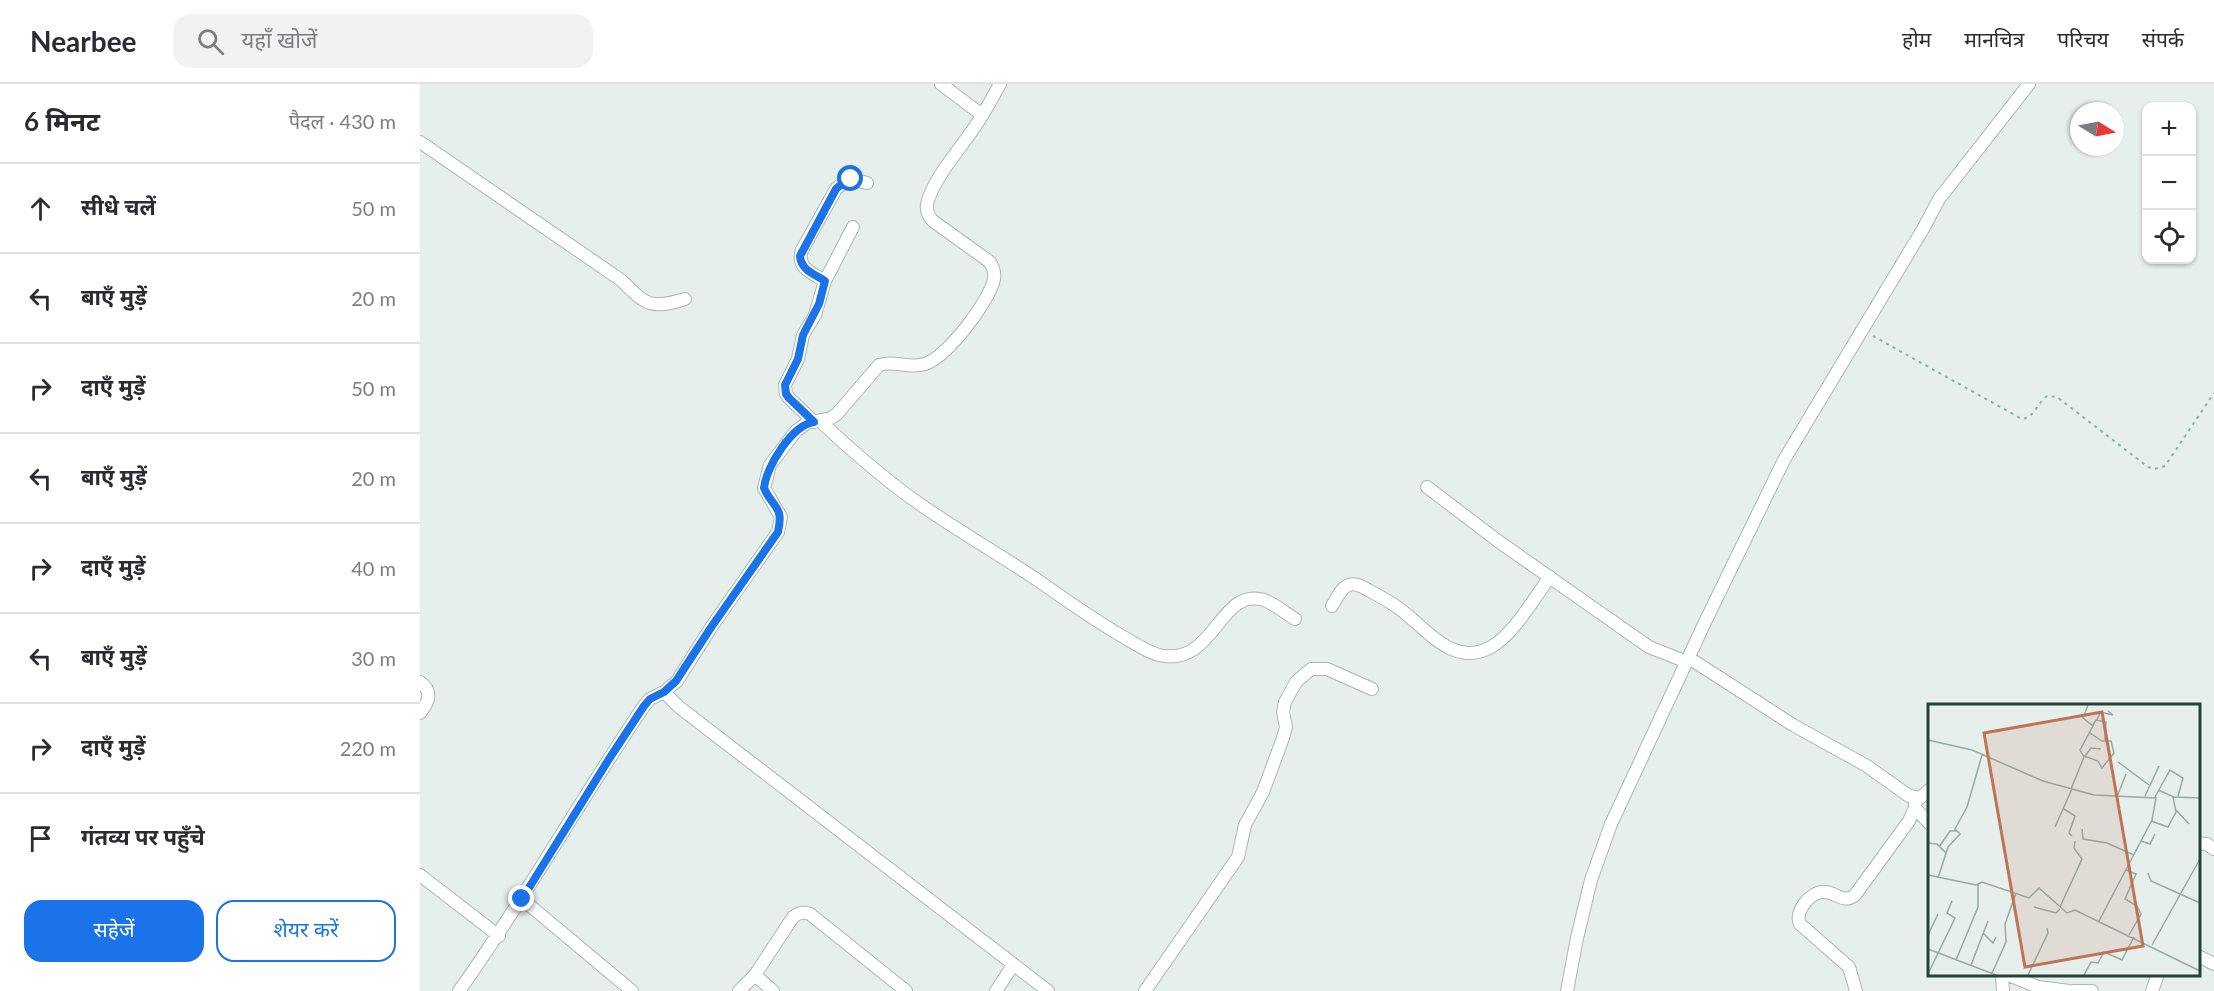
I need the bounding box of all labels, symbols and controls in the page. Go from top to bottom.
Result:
search box [173,14,593,68]
text: Nearbee [30,24,137,58]
icon: search [194,25,227,58]
text: यहाँ खोजें [242,26,317,53]
text: होम [1902,26,1931,51]
text: मानचित्र [1964,26,2024,51]
text: परिचय [2057,26,2109,51]
text: संपर्क [2142,26,2184,51]
north arrow [2070,102,2124,156]
map controls [2142,102,2196,264]
button: + [2142,102,2196,156]
text: 6 मिनट [24,105,100,137]
text: पैदल · 430 m [289,109,396,133]
button: − [2142,156,2196,210]
route start [837,165,863,191]
icon: ahead [24,192,57,225]
text: सीधे चलें [81,193,156,220]
text: 50 m [351,196,396,220]
button: locate [2142,210,2196,264]
icon: left [24,282,57,315]
text: बाएँ मुड़ें [81,283,147,310]
text: 20 m [351,286,396,310]
icon: right [24,372,57,405]
text: दाएँ मुड़ें [81,373,145,400]
text: 50 m [351,376,396,400]
icon: left [24,462,57,495]
text: बाएँ मुड़ें [81,463,147,490]
text: 20 m [351,466,396,490]
icon: right [24,552,57,585]
text: दाएँ मुड़ें [81,553,145,580]
text: 40 m [351,556,396,580]
icon: left [24,642,57,675]
text: बाएँ मुड़ें [81,643,147,670]
text: 30 m [351,646,396,670]
inset map [1928,704,2199,976]
icon: right [24,732,57,765]
text: दाएँ मुड़ें [81,733,145,760]
text: 220 m [340,736,396,760]
icon: arrive [24,822,57,855]
text: गंतव्य पर पहुँचे [81,823,205,850]
route end [508,885,534,911]
button: सहेजें [24,900,204,962]
button: शेयर करें [216,900,396,962]

